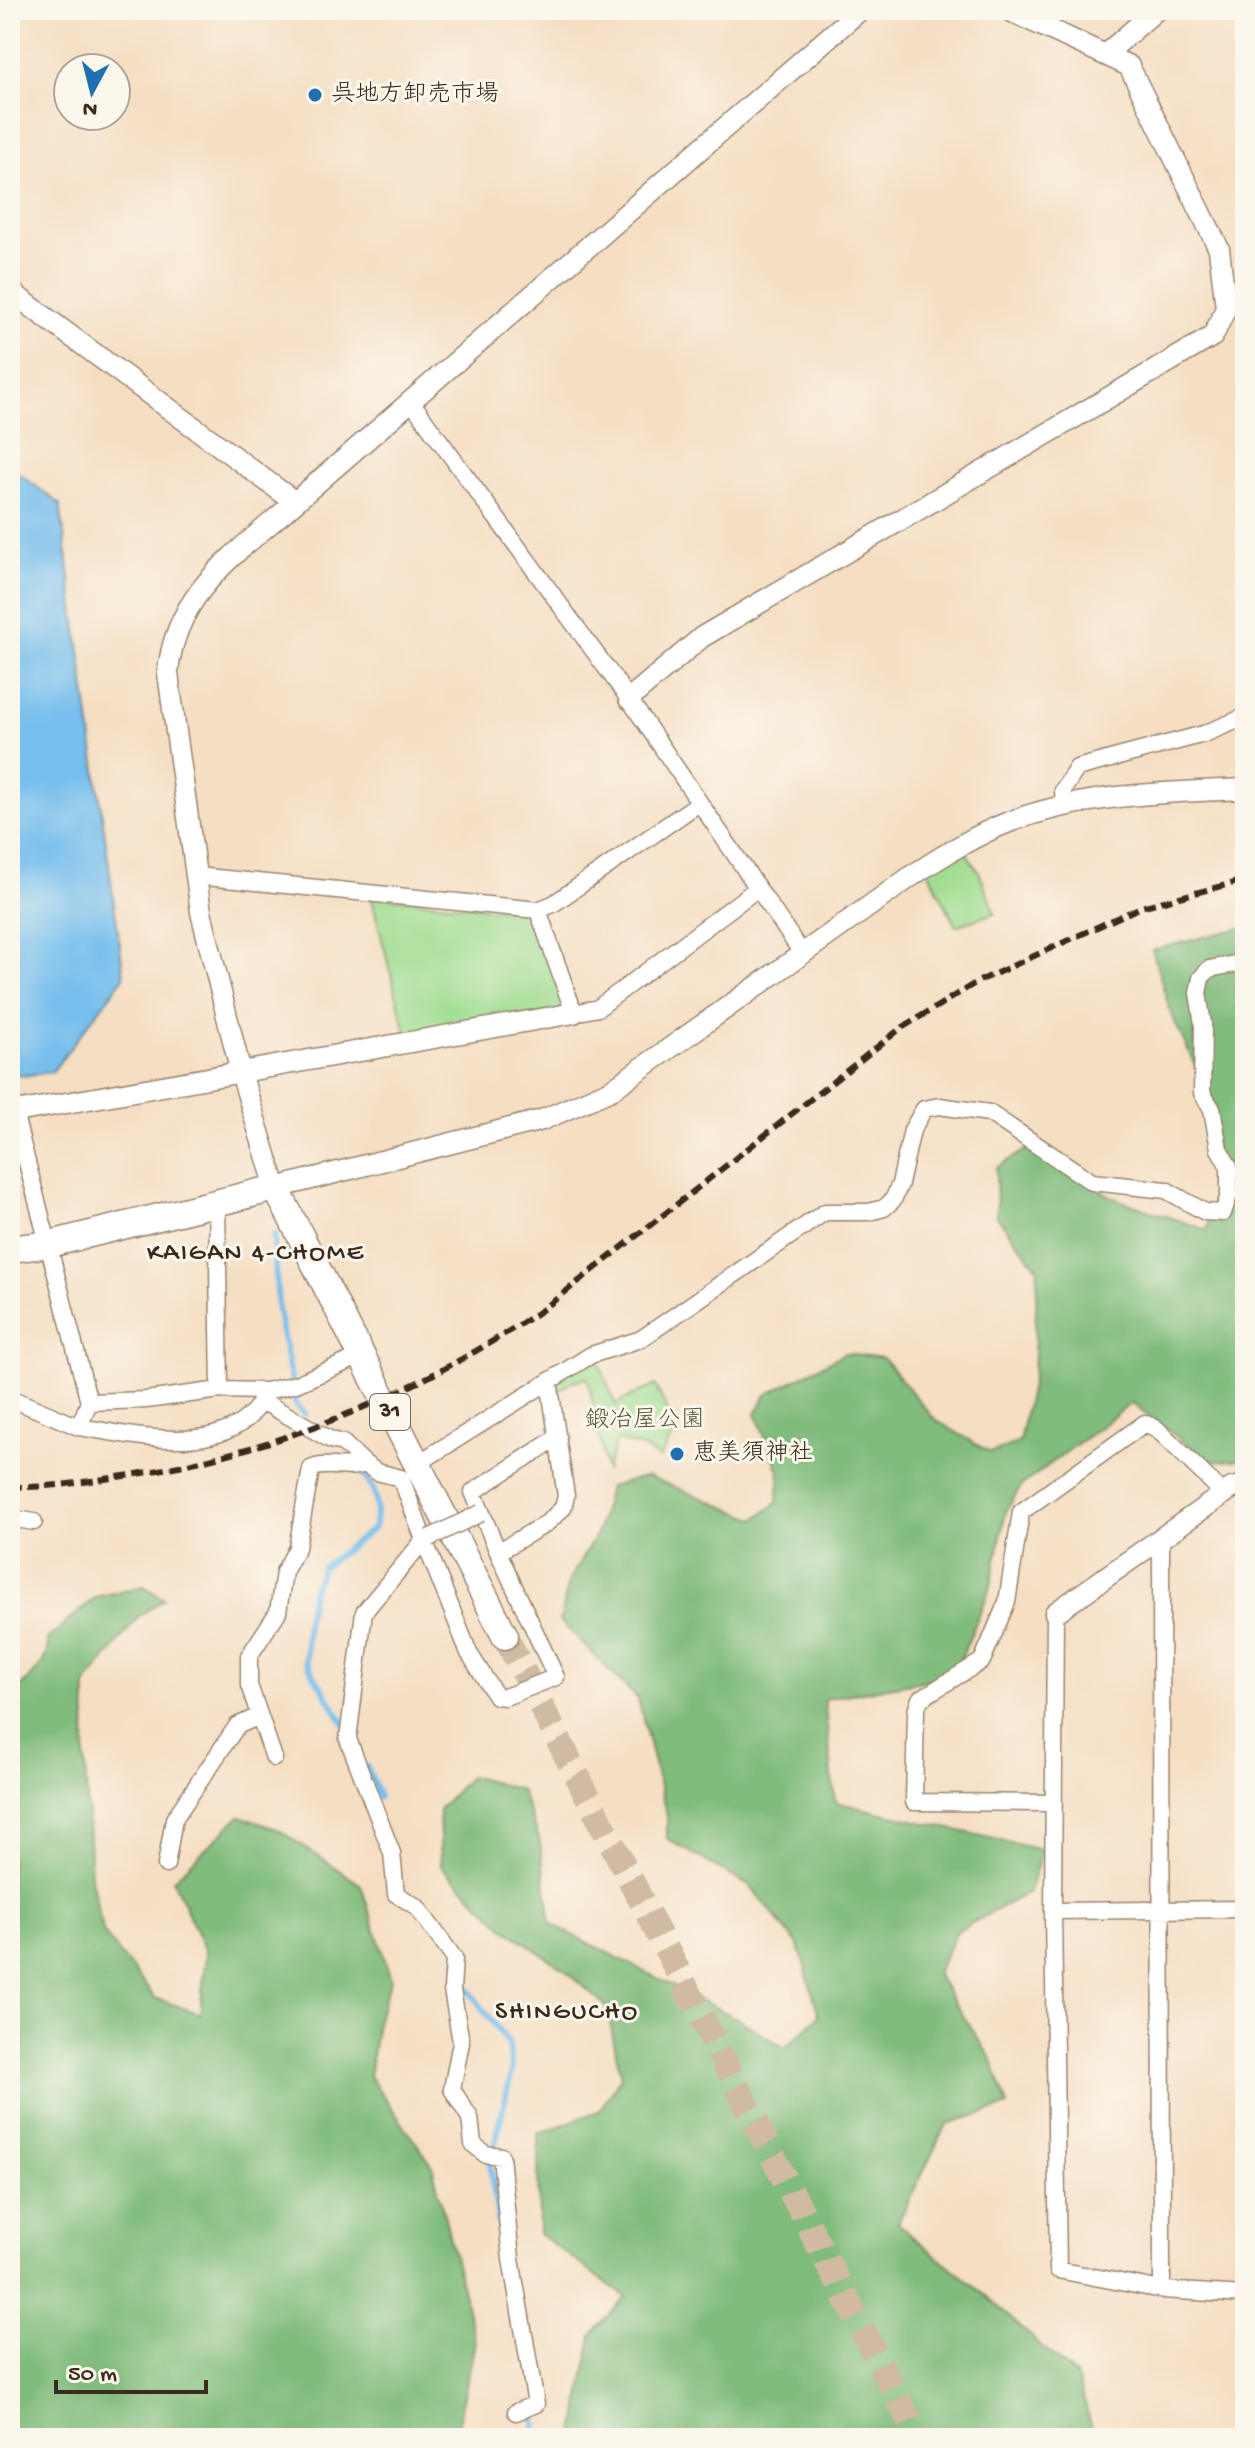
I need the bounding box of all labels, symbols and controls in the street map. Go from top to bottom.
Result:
north arrow [52,52,132,132]
place label: 呉地方卸売市場 [331,81,499,110]
marker: 呉地方卸売市場 [306,86,324,104]
text: N [81,94,99,122]
district label: KAIGAN 4-CHOME [147,1239,365,1270]
road number: 31 [370,1394,410,1430]
park label: 鍛冶屋公園 [585,1407,705,1436]
place label: 恵美須神社 [693,1439,813,1469]
marker: 恵美須神社 [668,1445,686,1463]
district label: SHINGUCHO [495,1998,639,2029]
scale bar [56,2344,206,2394]
text: 50 m [68,2361,117,2390]

